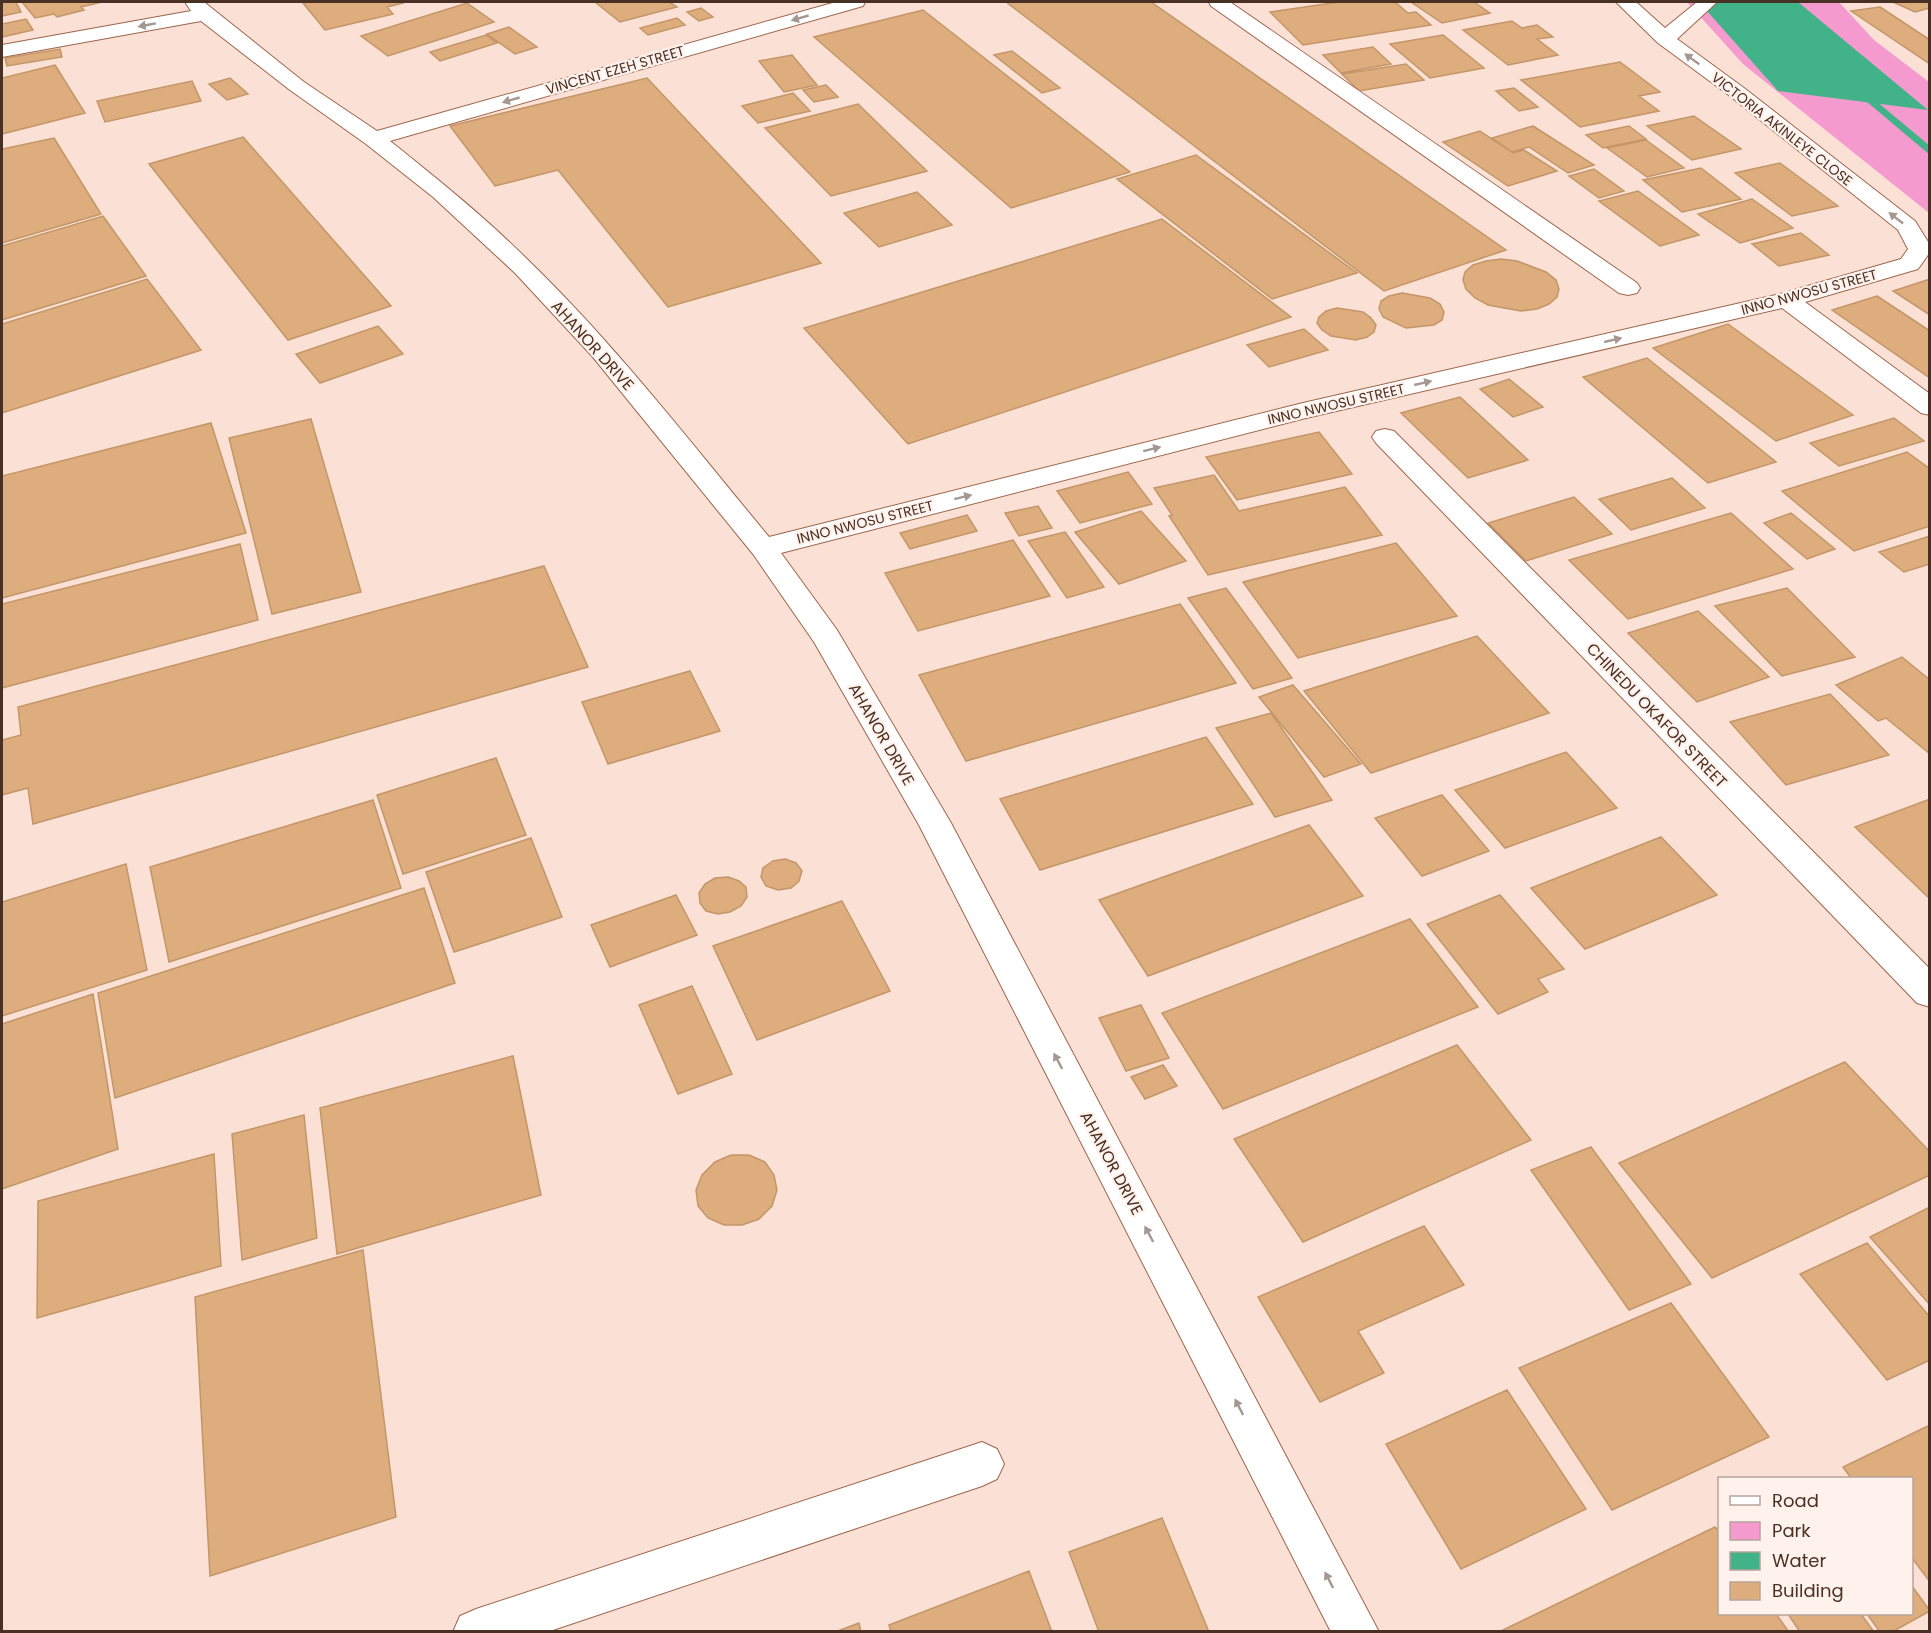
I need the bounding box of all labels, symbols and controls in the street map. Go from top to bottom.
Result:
one-way arrow [790,13,809,23]
one-way arrow [137,21,156,30]
street label: VINCENT EZEH STREET [543,40,687,99]
one-way arrow [1685,53,1701,65]
street label: VICTORIA AKINLEYE CLOSE [1707,68,1857,190]
one-way arrow [502,96,520,105]
one-way arrow [1888,211,1904,224]
street label: INNO NWOSU STREET [1739,264,1880,320]
street label: AHANOR DRIVE [546,295,639,396]
one-way arrow [1603,334,1622,344]
street label: INNO NWOSU STREET [1266,378,1407,429]
one-way arrow [1413,378,1432,388]
one-way arrow [1142,444,1161,454]
one-way arrow [953,492,972,502]
street label: INNO NWOSU STREET [795,495,936,549]
street label: CHINEDU OKAFOR STREET [1581,638,1732,793]
street label: AHANOR DRIVE [843,679,920,790]
one-way arrow [1054,1052,1064,1070]
street label: AHANOR DRIVE [1075,1107,1149,1219]
one-way arrow [1144,1225,1154,1242]
one-way arrow [1234,1398,1244,1415]
legend [1718,1477,1913,1615]
text: Road [1772,1488,1819,1513]
text: Park [1772,1518,1811,1543]
text: Water [1772,1548,1826,1573]
one-way arrow [1324,1571,1334,1588]
text: Building [1772,1578,1844,1603]

